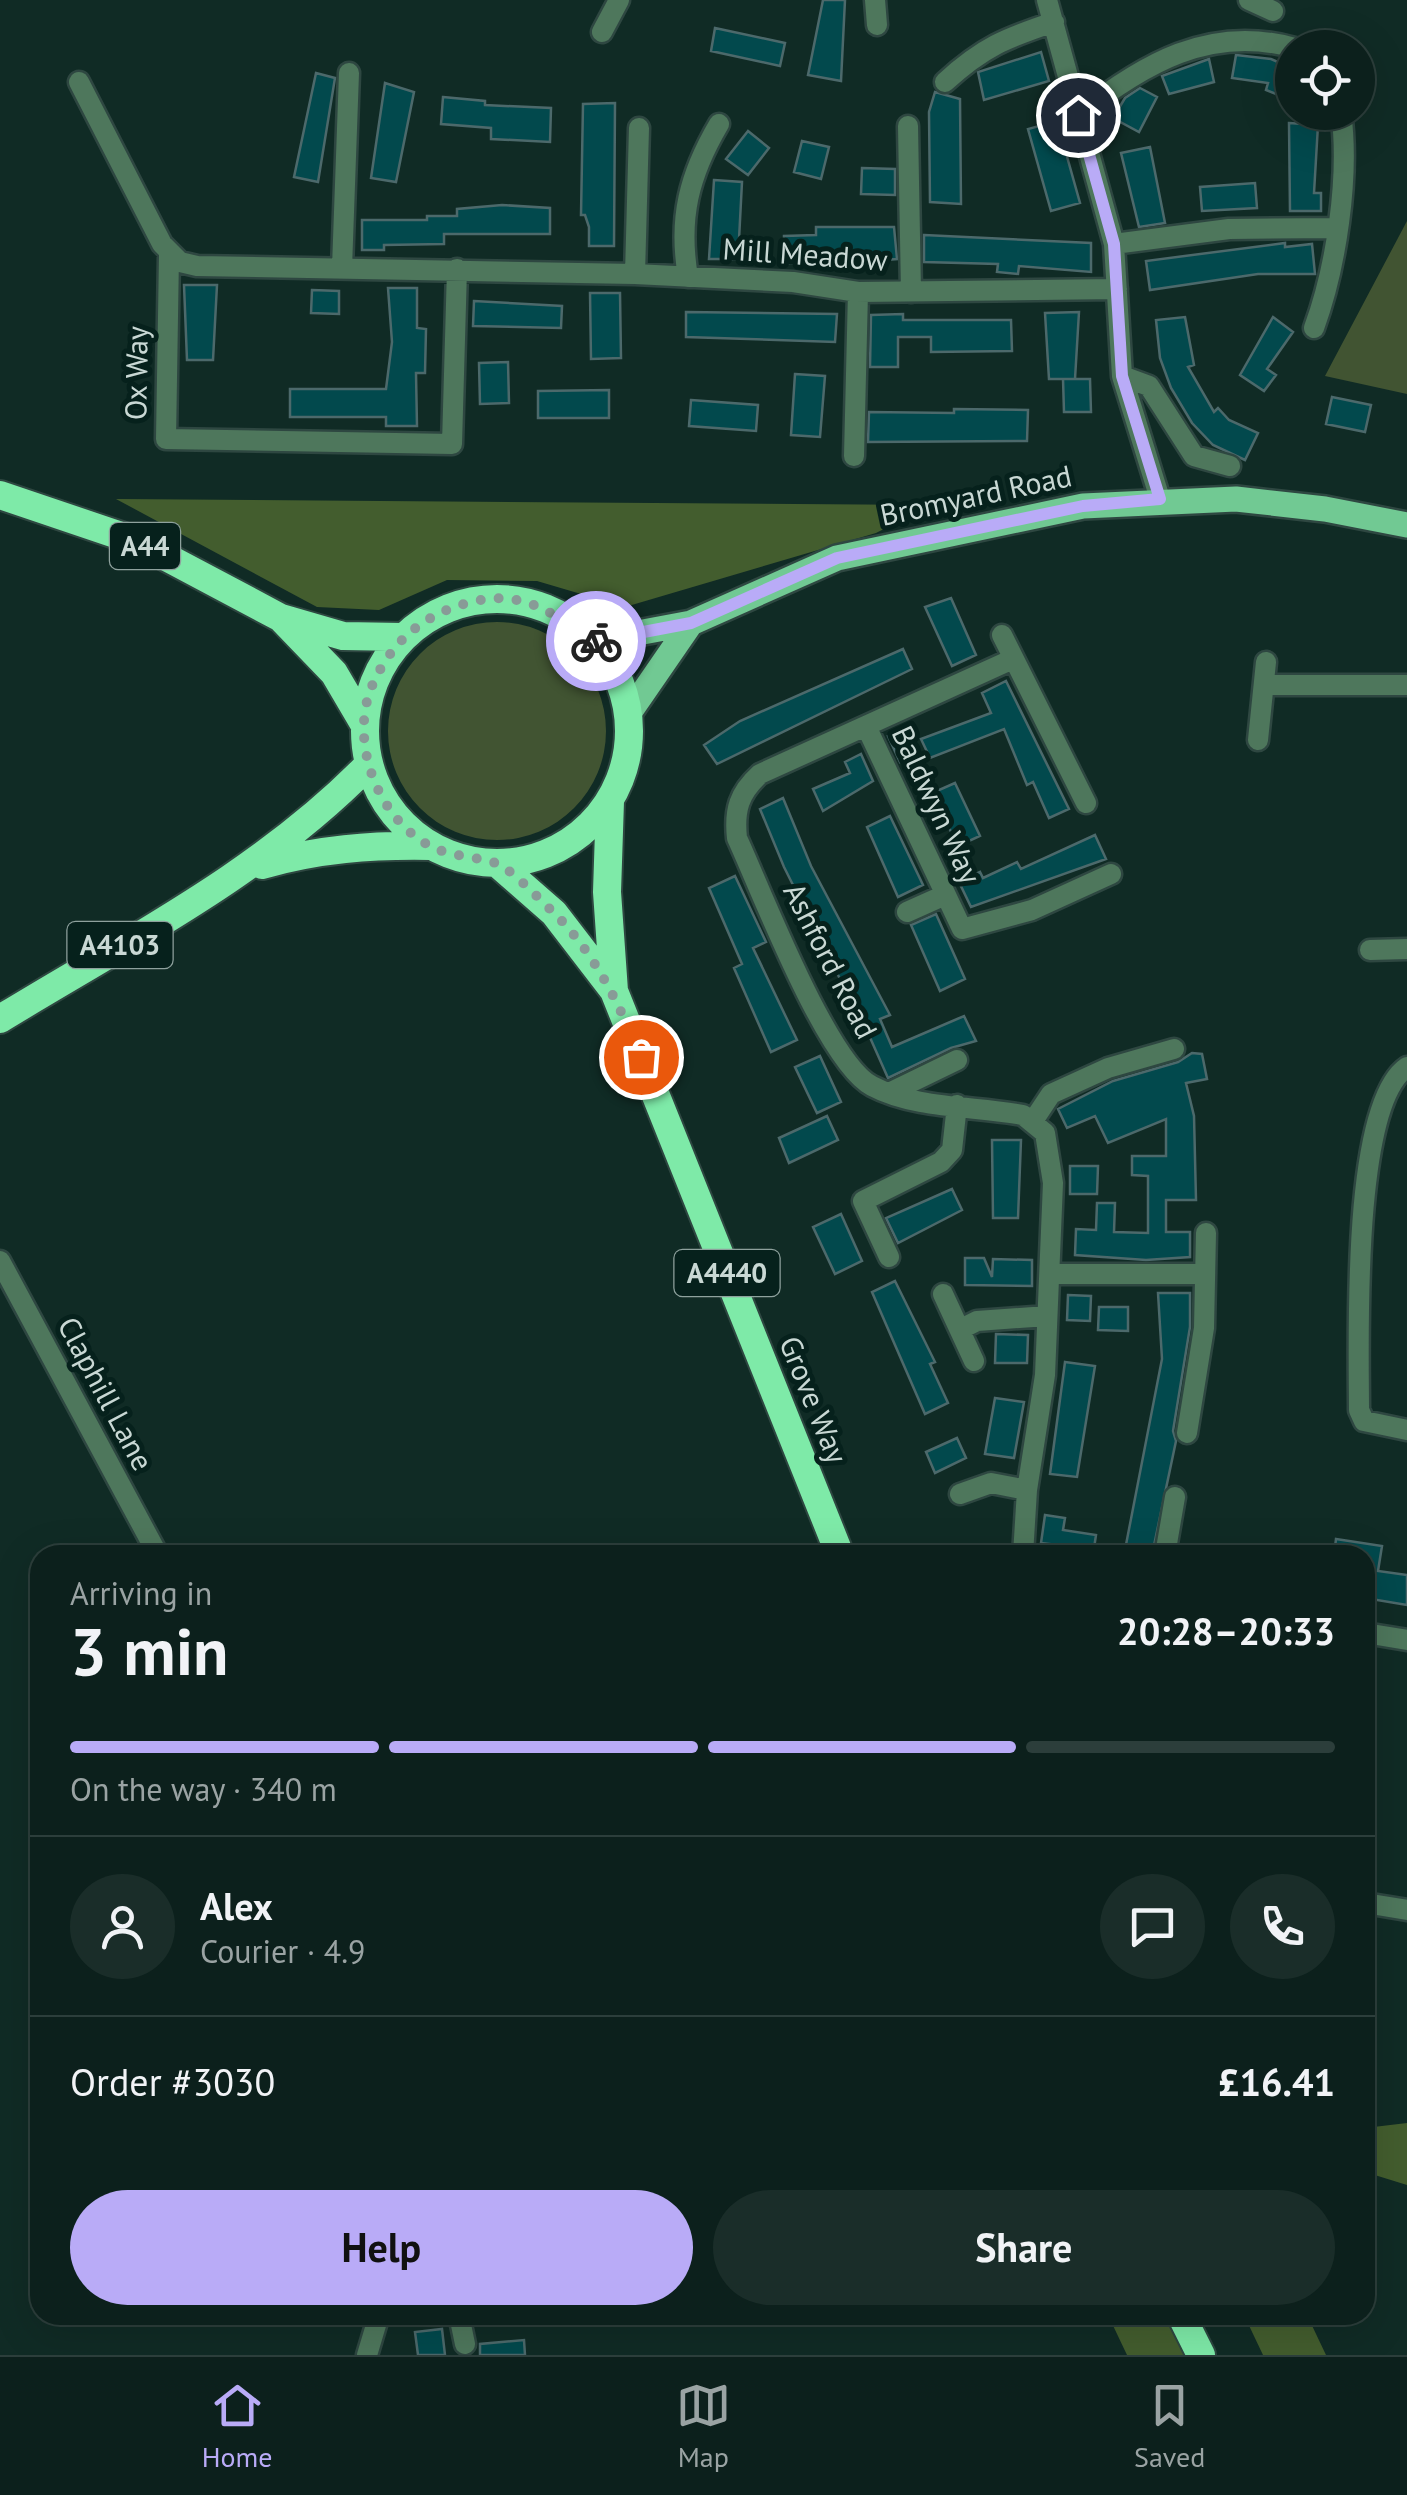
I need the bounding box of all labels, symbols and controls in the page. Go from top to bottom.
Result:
map controls [1275,30,1375,130]
button: locate [1275,30,1375,130]
pin [1036,73,1121,158]
icon: home [1051,88,1106,143]
street label: Mill Meadow [721,228,889,279]
street label: Ox Way [115,326,156,420]
street label: Bromyard Road [876,455,1075,534]
road number: A44 [110,523,180,569]
courier [546,591,646,691]
icon: bike [569,614,624,669]
street label: Baldwyn Way [884,719,991,890]
street label: Ashford Road [775,876,887,1045]
road number: A4103 [68,922,172,968]
pin [599,1015,684,1100]
icon: bag [614,1030,669,1085]
road number: A4440 [674,1250,780,1296]
street label: Claphill Lane [50,1310,163,1477]
street label: Grove Way [771,1330,857,1469]
text: Arriving in [70,1572,212,1614]
text: 20:28–20:33 [1117,1606,1335,1655]
text: 3 min [70,1609,229,1693]
text: On the way · 340 m [70,1768,337,1810]
button: person [70,1874,175,1979]
button: chat [1100,1874,1205,1979]
button: phone [1230,1874,1335,1979]
text: Alex [200,1881,273,1930]
text: Courier · 4.9 [200,1930,366,1972]
text: Order #3030 [70,2057,275,2106]
text: £16.41 [1218,2057,1335,2106]
button: Help [70,2190,693,2305]
button: Share [713,2190,1335,2305]
tab: Home [202,2378,272,2475]
tab: Map [676,2378,731,2475]
tab: Saved [1134,2378,1205,2475]

